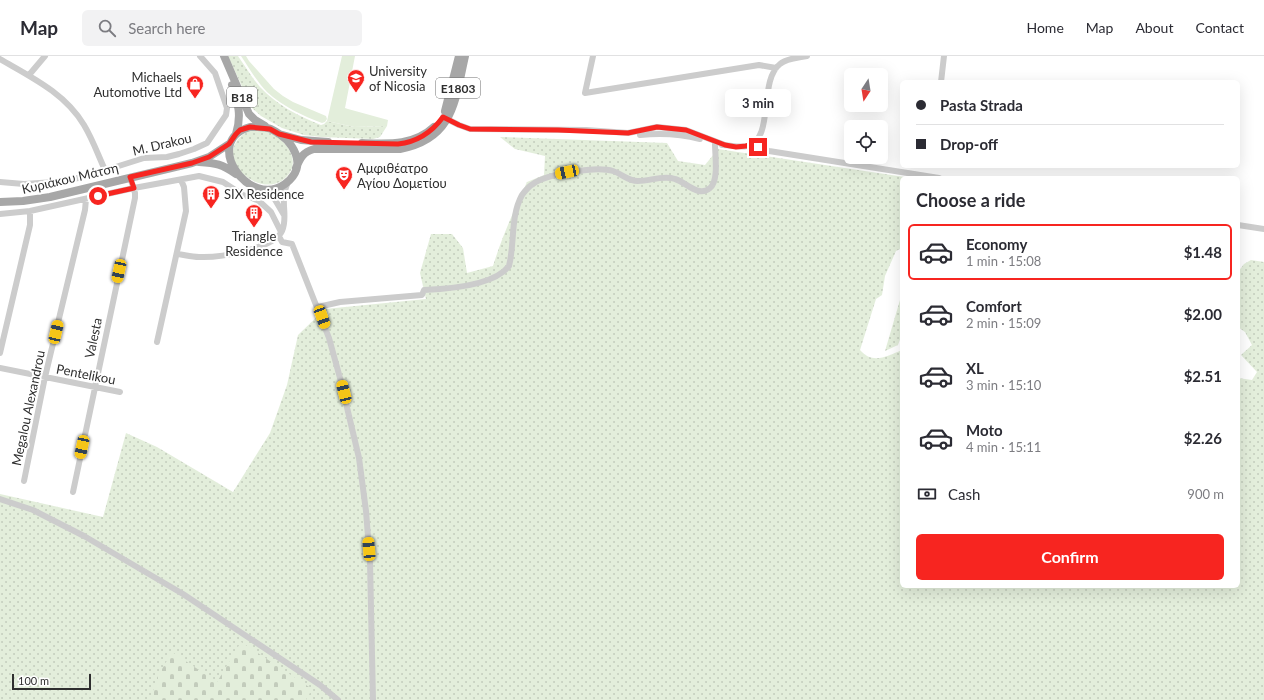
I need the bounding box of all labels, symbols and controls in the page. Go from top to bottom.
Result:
search box [82,10,362,46]
text: Map [20,16,58,39]
icon: search [96,17,118,39]
text: Search here [128,19,206,37]
text: Home [1026,19,1064,36]
text: Map [1086,19,1113,36]
text: About [1135,19,1173,36]
text: Contact [1195,19,1244,36]
place label: University of Nicosia [369,63,427,94]
school or university icon: University of Nicosia [346,68,366,93]
north arrow [844,68,888,112]
map controls [844,68,888,164]
place label: Michaels Automotive Ltd [93,69,182,100]
shop icon: Michaels Automotive Ltd [185,74,205,99]
road number: E1803 [436,78,480,98]
road number: B18 [227,87,257,107]
callout: 3 min [725,89,791,117]
text: 3 min [742,95,774,111]
text: Pasta Strada [940,96,1023,114]
button: locate [844,120,888,164]
street label: M. Drakou [131,129,193,159]
text: Drop-off [940,135,998,153]
route end [749,138,767,156]
street label: Κυριάκου Μάτση [20,159,120,197]
place label: Αμφιθέατρο Αγίου Δομετίου [357,160,447,191]
car [554,164,580,180]
theatre icon: Αμφιθέατρο Αγίου Δομετίου [334,165,354,190]
building icon: SIX Residence [201,184,221,209]
place label: SIX Residence [224,186,304,202]
route start [89,187,107,205]
text: Choose a ride [916,189,1025,211]
building icon: Triangle Residence [244,203,264,228]
place label: Triangle Residence [225,228,283,259]
icon: car [918,234,954,270]
text: Economy [966,235,1027,253]
text: $1.48 [1184,243,1222,261]
text: 1 min · 15:08 [966,253,1041,269]
car [111,258,127,284]
icon: car [918,296,954,332]
text: Comfort [966,297,1022,315]
car [312,304,332,330]
text: $2.00 [1184,305,1222,323]
text: 2 min · 15:09 [966,315,1041,331]
street label: Valesta [81,316,105,360]
car [47,319,65,345]
street label: Megalou Alexandrou [8,349,48,467]
icon: car [918,358,954,394]
text: XL [966,359,984,377]
street label: Pentelikou [55,360,117,388]
text: $2.51 [1184,367,1222,385]
text: 3 min · 15:10 [966,377,1041,393]
car [335,379,353,405]
icon: car [918,420,954,456]
text: Moto [966,421,1003,439]
text: $2.26 [1184,429,1222,447]
car [74,434,90,460]
text: 4 min · 15:11 [966,439,1041,455]
icon: cash [916,483,938,505]
text: Cash [948,485,980,503]
text: 900 m [1187,486,1224,502]
button: Confirm [916,534,1224,580]
car [362,537,376,561]
scale bar [12,672,91,691]
text: 100 m [18,674,49,687]

